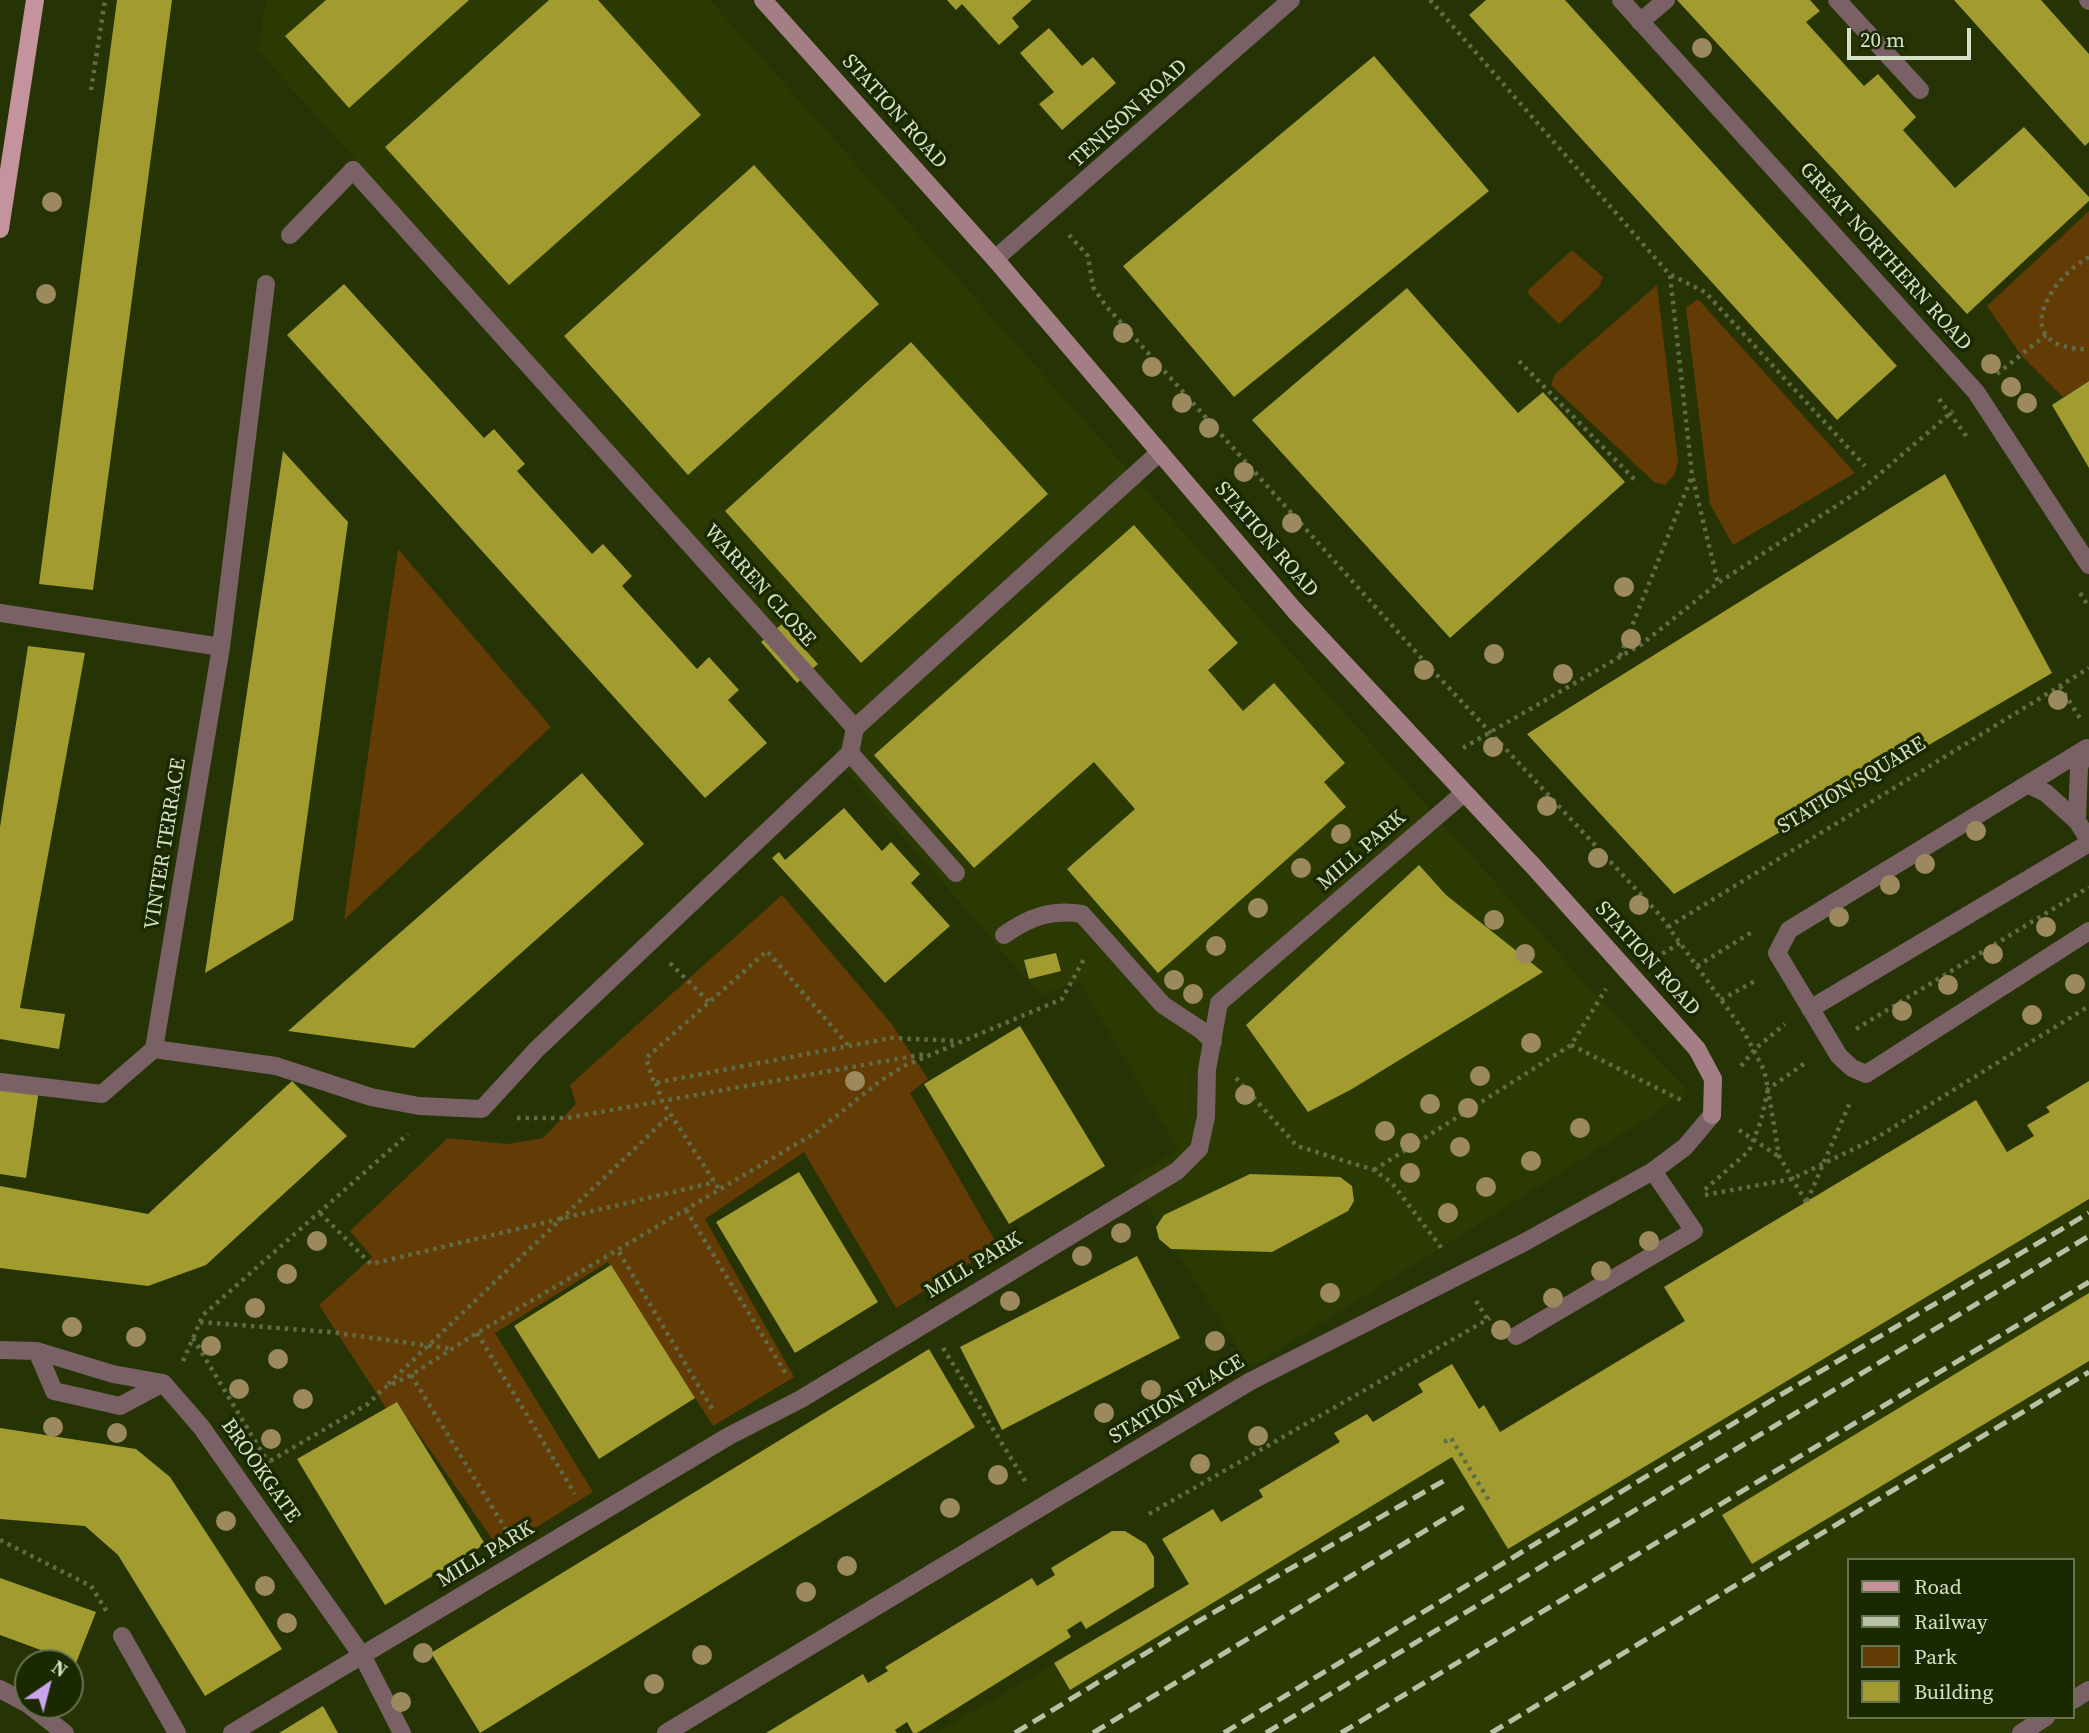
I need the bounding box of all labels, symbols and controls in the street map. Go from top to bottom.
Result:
scale bar [1851,14,1975,58]
text: 20 m [1860,25,1905,54]
street label: STATION ROAD [836,50,952,174]
street label: TENISON ROAD [1065,55,1193,173]
street label: GREAT NORTHERN ROAD [1794,158,1976,356]
street label: STATION ROAD [1209,477,1323,603]
street label: WARREN CLOSE [698,520,820,652]
street label: STATION SQUARE [1774,732,1930,840]
street label: VINTER TERRACE [140,756,192,932]
street label: MILL PARK [1313,806,1411,896]
street label: STATION ROAD [1589,897,1705,1021]
street label: MILL PARK [921,1227,1027,1305]
street label: STATION PLACE [1105,1350,1249,1450]
street label: BROOKGATE [215,1414,305,1528]
street label: MILL PARK [433,1516,539,1594]
legend [1848,1558,2075,1719]
text: Road [1914,1572,1962,1601]
text: Railway [1914,1607,1988,1636]
text: Park [1914,1642,1957,1671]
north arrow [14,1649,84,1719]
text: N [47,1654,73,1683]
text: Building [1914,1677,1993,1706]

